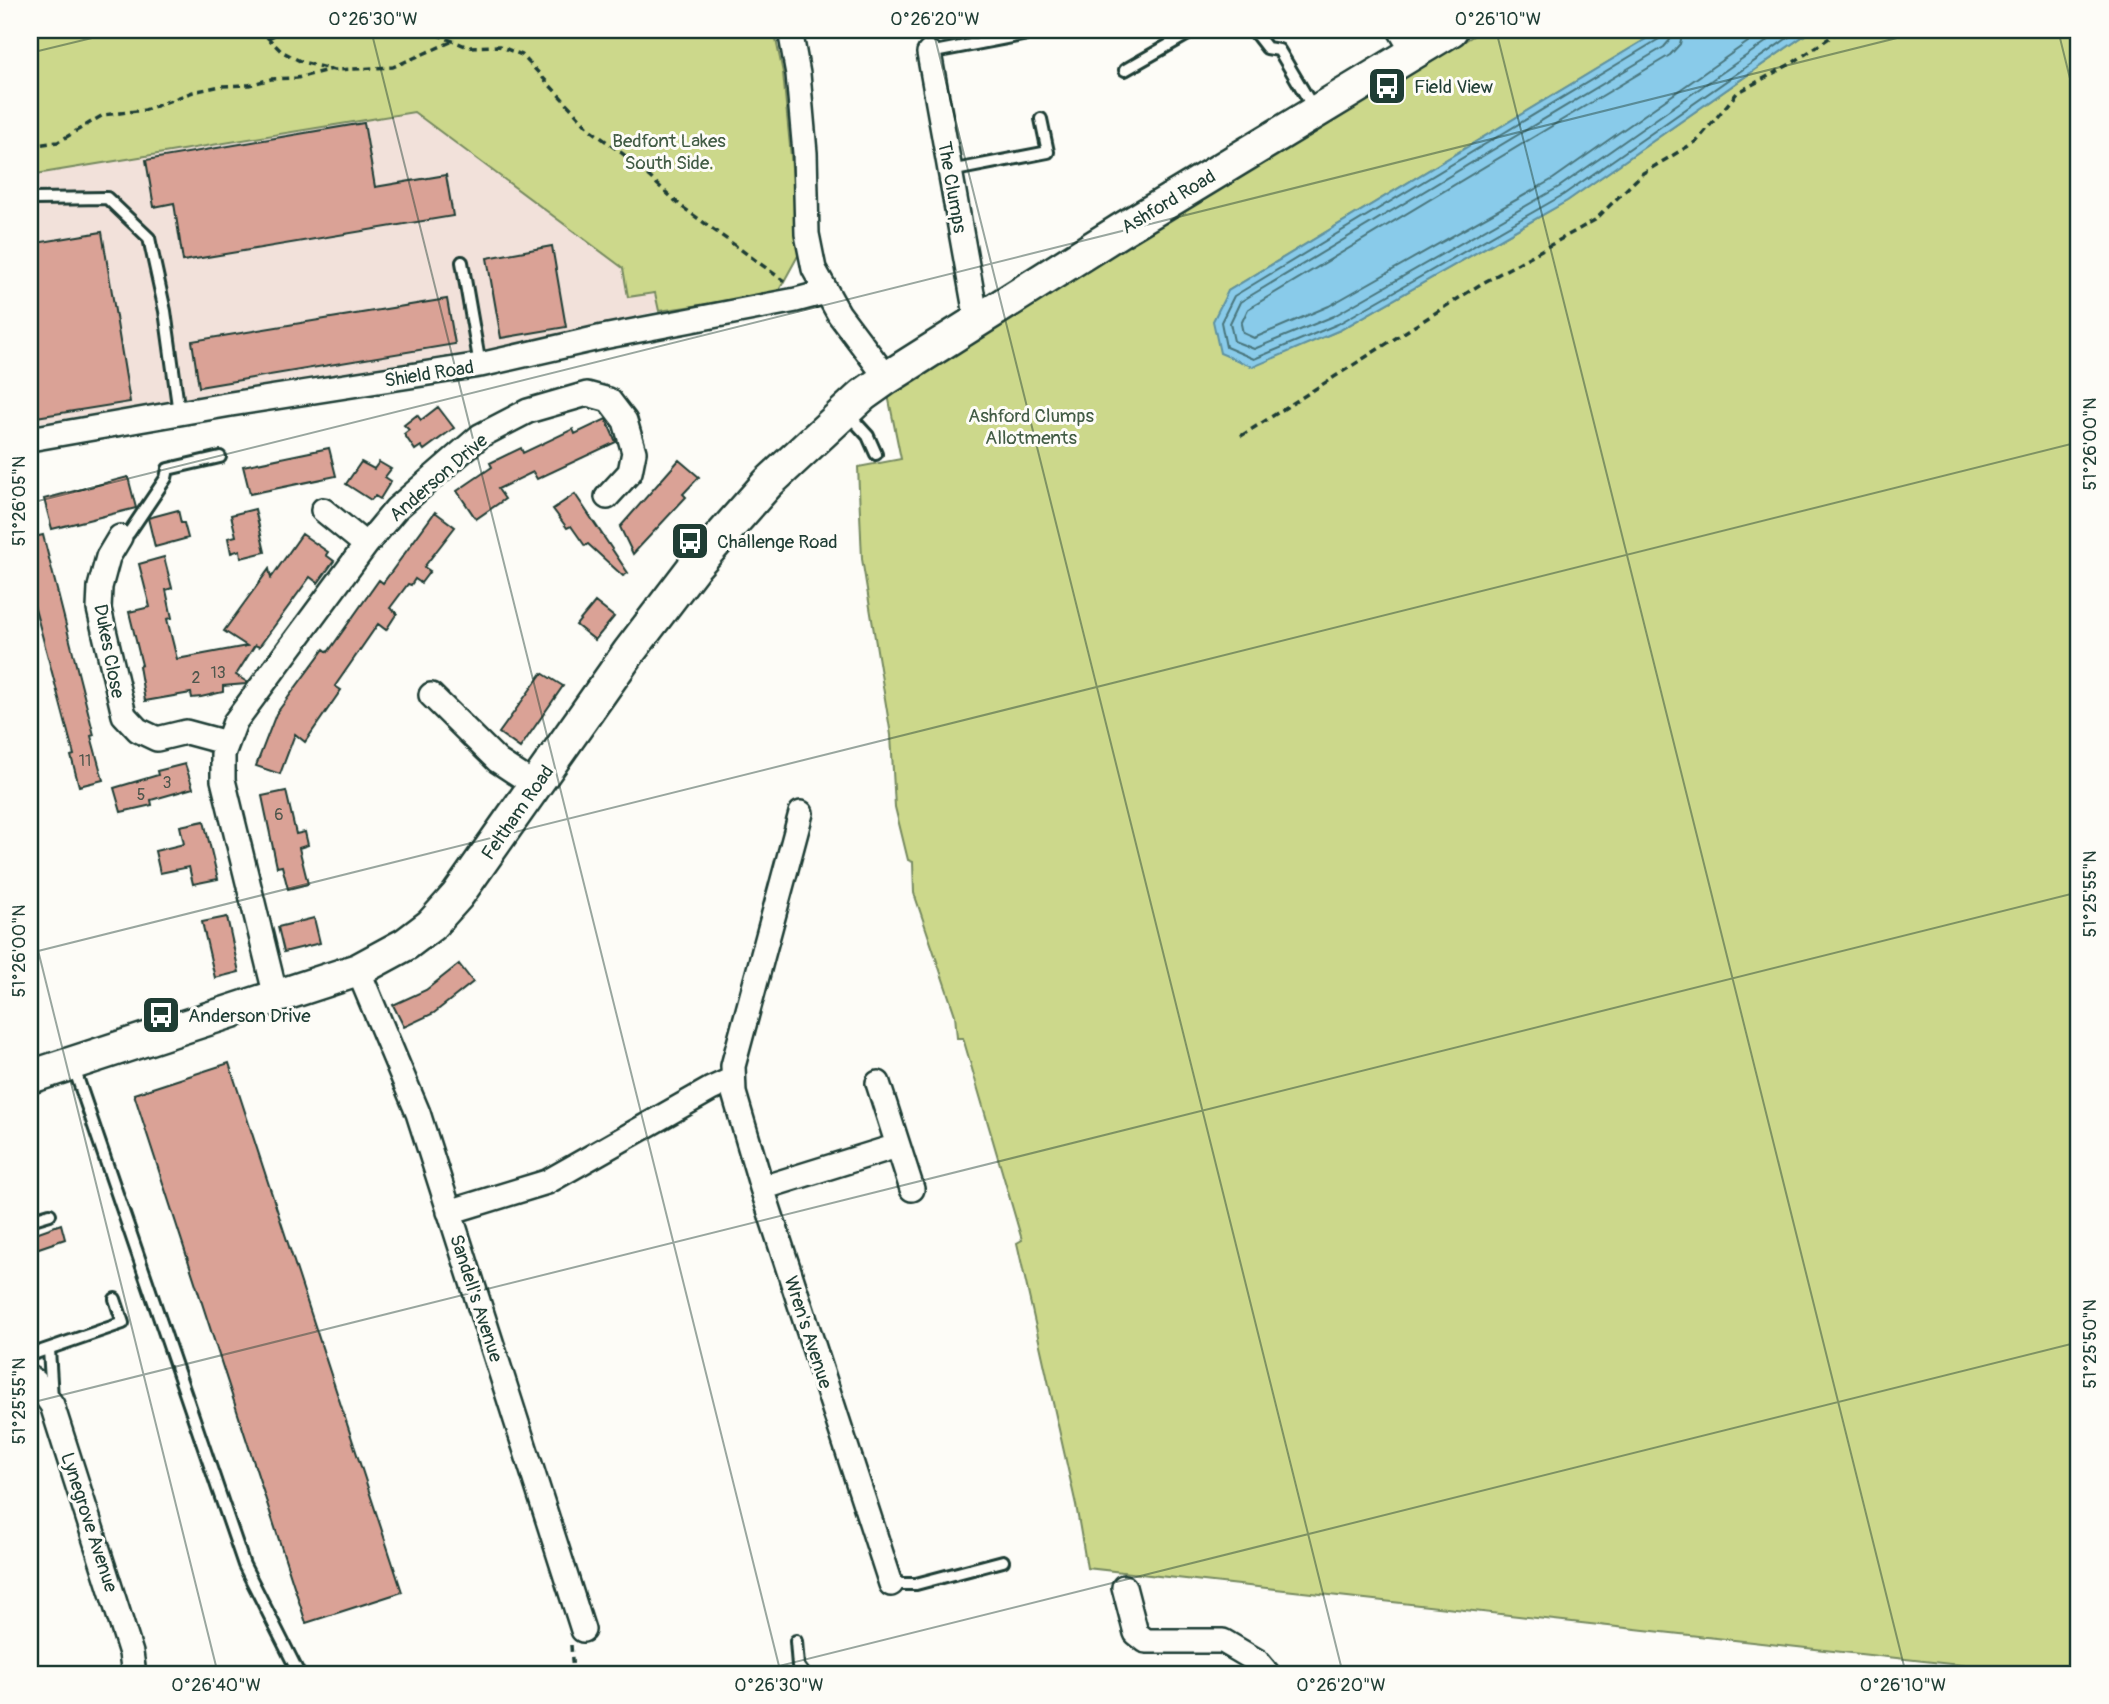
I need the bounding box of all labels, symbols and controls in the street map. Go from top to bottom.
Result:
text: 0°26'30"W [328,8,418,31]
text: 0°26'20"W [890,8,980,31]
text: 0°26'10"W [1455,8,1541,31]
bus stop icon: Field View [1366,65,1408,107]
place label: Field View [1414,75,1493,99]
park label: Bedfont Lakes South Side. [612,129,726,175]
street label: The Clumps [932,140,972,235]
street label: Ashford Road [1117,164,1220,239]
street label: Shield Road [383,355,476,393]
text: 51°26'00"N [2079,398,2102,490]
park label: Ashford Clumps Allotments [968,404,1094,450]
street label: Anderson Drive [384,428,493,527]
text: 51°26'05"N [8,456,31,546]
bus stop icon: Challenge Road [669,520,711,562]
place label: Challenge Road [717,530,838,554]
street label: Dukes Close [88,602,130,701]
house number: 13 [210,663,226,683]
house number: 2 [192,668,201,688]
house number: 11 [79,751,91,771]
street label: Feltham Road [476,760,559,865]
house number: 3 [163,773,172,793]
house number: 5 [137,785,145,805]
house number: 6 [274,805,284,825]
text: 51°25'55"N [2079,850,2102,938]
text: 51°26'00"N [8,905,31,997]
bus stop icon: Anderson Drive [140,994,182,1036]
place label: Anderson Drive [188,1004,311,1028]
street label: Sandell's Avenue [444,1231,508,1366]
street label: Wren's Avenue [779,1273,838,1392]
text: 51°25'50"N [2079,1299,2102,1389]
text: 51°25'55"N [8,1357,31,1445]
street label: Lynegrove Avenue [55,1449,123,1596]
text: 0°26'40"W [171,1674,261,1697]
text: 0°26'30"W [734,1674,824,1697]
text: 0°26'20"W [1296,1674,1386,1697]
text: 0°26'10"W [1860,1674,1946,1697]

